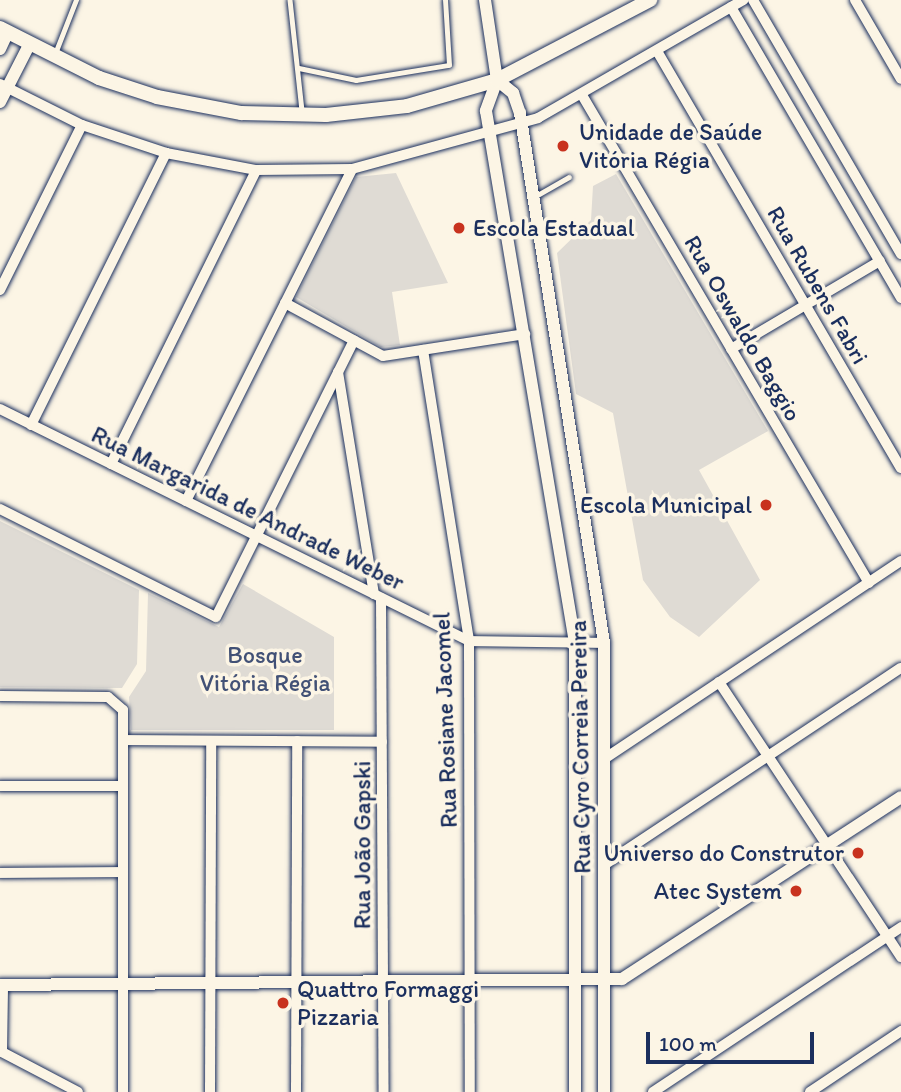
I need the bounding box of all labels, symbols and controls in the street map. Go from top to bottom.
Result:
place label: Unidade de Saúde Vitória Régia [579,118,763,174]
marker: Unidade de Saúde Vitória Régia [553,136,573,156]
street label: Rua Rubens Fabri [761,201,875,369]
place label: Escola Estadual [473,214,635,242]
marker: Escola Estadual [451,220,467,236]
street label: Rua Oswaldo Baggio [678,230,808,426]
street label: Rua Margarida de Andrade Weber [87,420,409,596]
place label: Escola Municipal [580,491,752,519]
marker: Escola Municipal [758,497,774,513]
street label: Rua Rosiane Jacomel [427,612,463,828]
street label: Rua Cyro Correia Pereira [563,620,597,874]
park label: Bosque Vitória Régia [200,641,330,697]
street label: Rua João Gapski [348,760,376,930]
place label: Universo do Construtor [603,839,844,867]
marker: Universo do Construtor [850,845,866,861]
place label: Atec System [654,877,782,905]
marker: Atec System [788,883,804,899]
place label: Quattro Formaggi Pizzaria [297,975,479,1031]
marker: Quattro Formaggi Pizzaria [275,995,291,1011]
scale bar [649,1018,817,1062]
text: 100 m [659,1031,717,1056]

